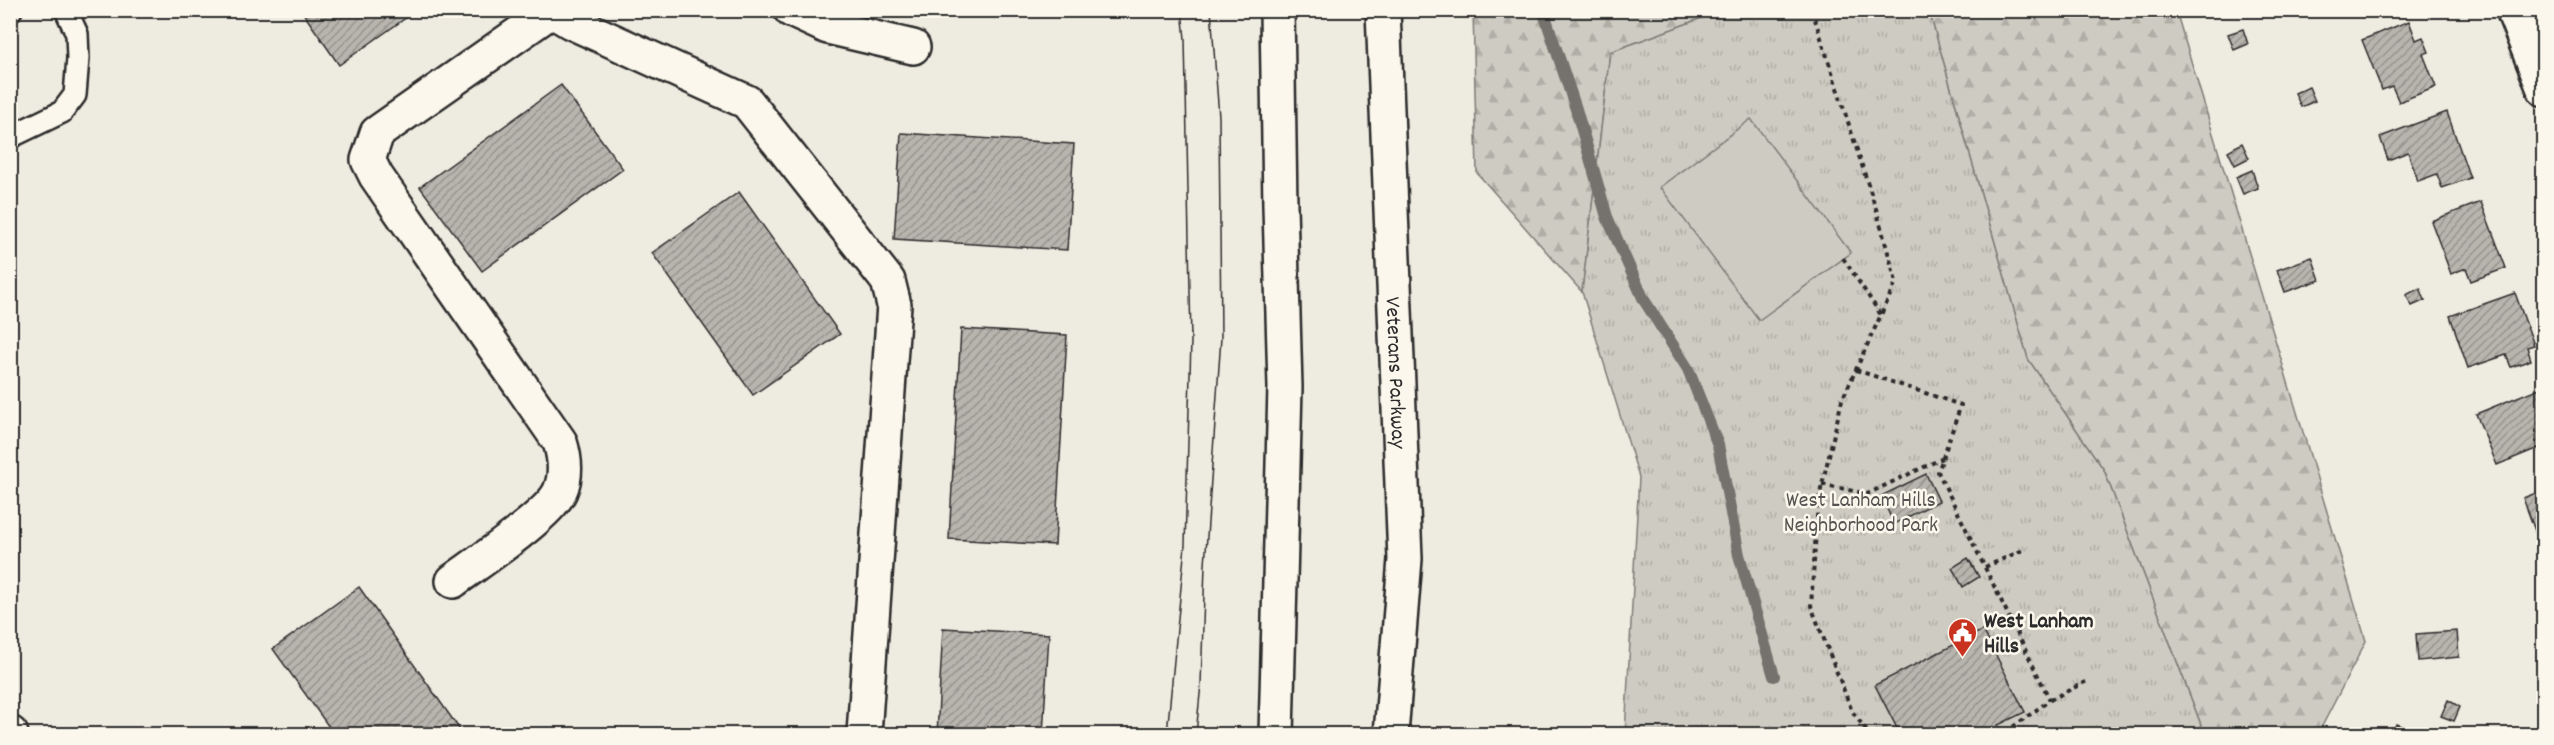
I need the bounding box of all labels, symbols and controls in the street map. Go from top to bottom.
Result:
street label: Veterans Parkway [1376,296,1413,451]
park label: West Lanham Hills Neighborhood Park [1784,486,1938,542]
place label: West Lanham Hills [1984,607,2094,663]
public building icon: West Lanham Hills [1947,616,1979,658]

